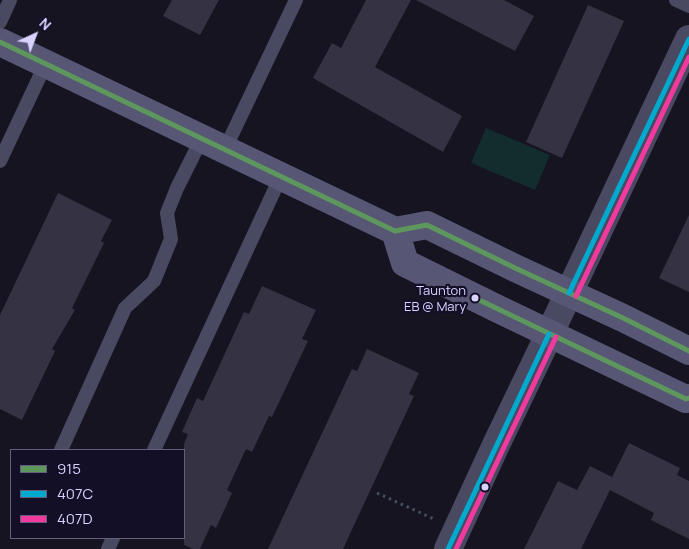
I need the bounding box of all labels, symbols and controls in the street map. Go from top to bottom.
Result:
north arrow [10,10,60,60]
text: N [35,13,56,34]
place label: Taunton EB @ Mary [404,283,466,314]
marker: Taunton EB @ Mary [470,293,480,303]
legend [10,449,185,539]
text: 915 [57,458,81,479]
unlabelled marker [480,482,490,492]
text: 407C [57,483,93,504]
text: 407D [57,508,93,529]

